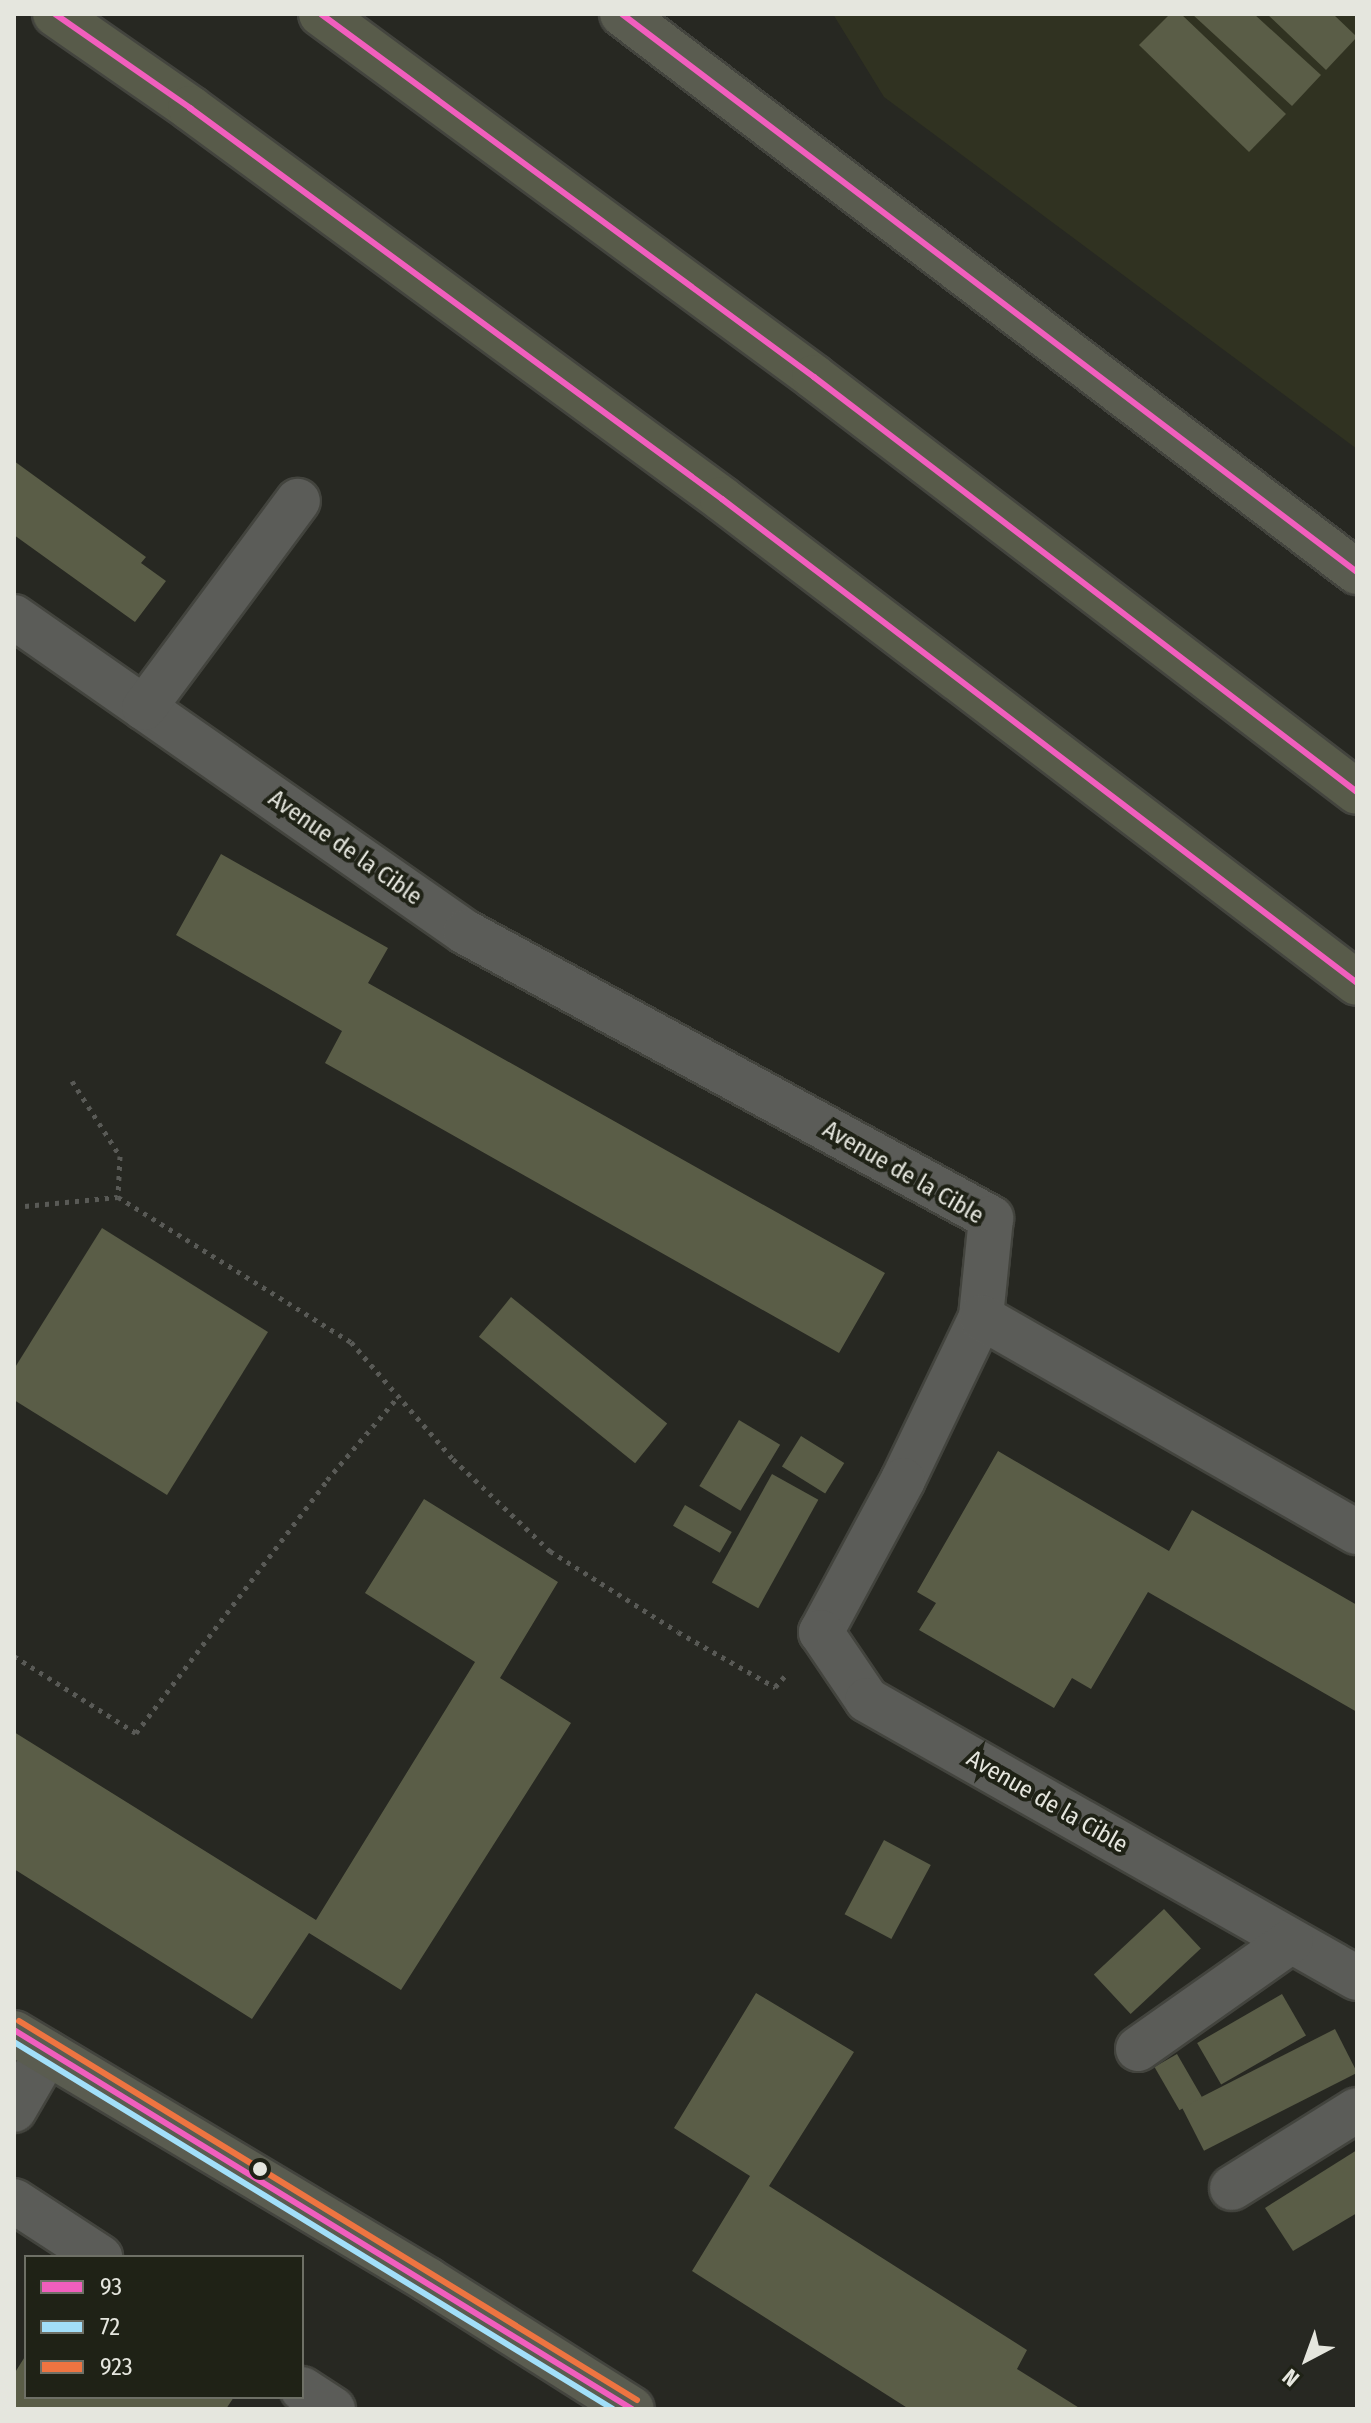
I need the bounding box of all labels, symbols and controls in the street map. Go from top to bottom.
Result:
street label: Avenue de la Cible [263,784,427,912]
street label: Avenue de la Cible [818,1115,988,1231]
street label: Avenue de la Cible [962,1744,1132,1860]
unlabelled marker [252,2161,268,2177]
legend [24,2255,304,2399]
text: 93 [100,2273,122,2301]
text: 72 [100,2313,120,2341]
north arrow [1267,2319,1347,2399]
text: 923 [100,2353,133,2381]
text: N [1277,2363,1305,2392]

